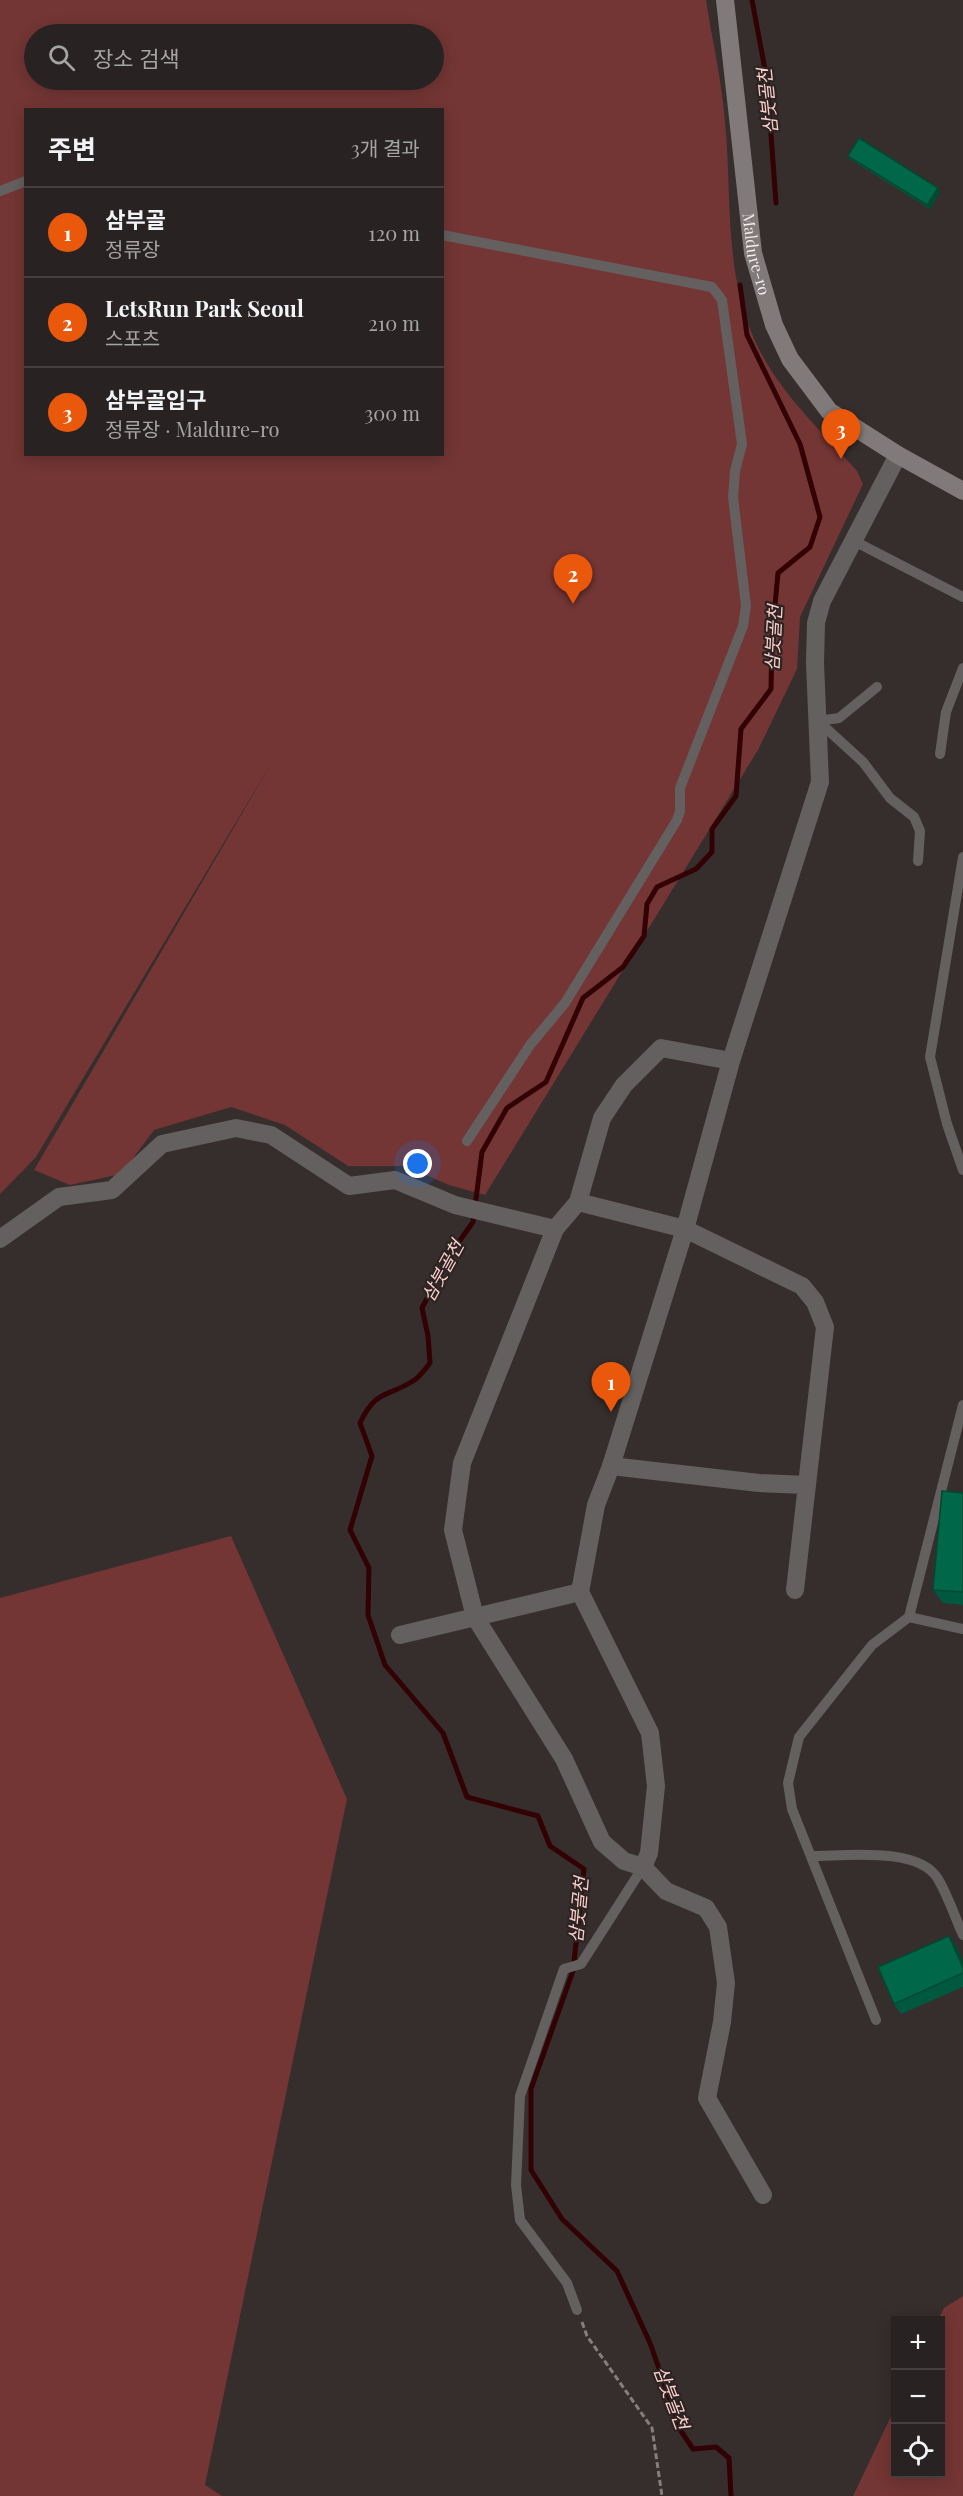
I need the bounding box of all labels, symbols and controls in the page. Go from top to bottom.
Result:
search box [24,24,444,90]
icon: search [45,41,78,74]
text: 장소 검색 [93,43,179,73]
water label: 삼붓골천 [751,64,782,135]
text: 주변 [48,131,96,166]
text: 3개 결과 [351,134,420,161]
text: 삼부골 [105,204,166,234]
street label: Maldure-ro [739,212,776,297]
text: 1 [64,219,71,246]
text: 120 m [368,219,420,246]
text: 정류장 [105,235,160,262]
text: LetsRun Park Seoul [105,293,304,323]
text: 2 [62,309,73,336]
text: 210 m [368,309,420,336]
text: 스포츠 [105,324,160,351]
text: 삼부골입구 [105,384,206,414]
text: 3 [63,399,72,426]
text: 300 m [364,399,420,426]
pin: 3 [822,410,860,459]
text: 정류장 · Maldure-ro [105,415,280,442]
pin: 2 [554,554,592,604]
water label: 삼붓골천 [759,602,787,672]
your location [403,1149,432,1178]
water label: 삼붓골천 [416,1234,470,1305]
pin: 1 [592,1362,630,1412]
water label: 삼붓골천 [563,1873,593,1944]
map controls [891,2316,945,2478]
button: + [891,2316,945,2370]
water label: 삼붓골천 [649,2362,696,2435]
button: − [891,2370,945,2424]
button: locate [891,2424,945,2478]

